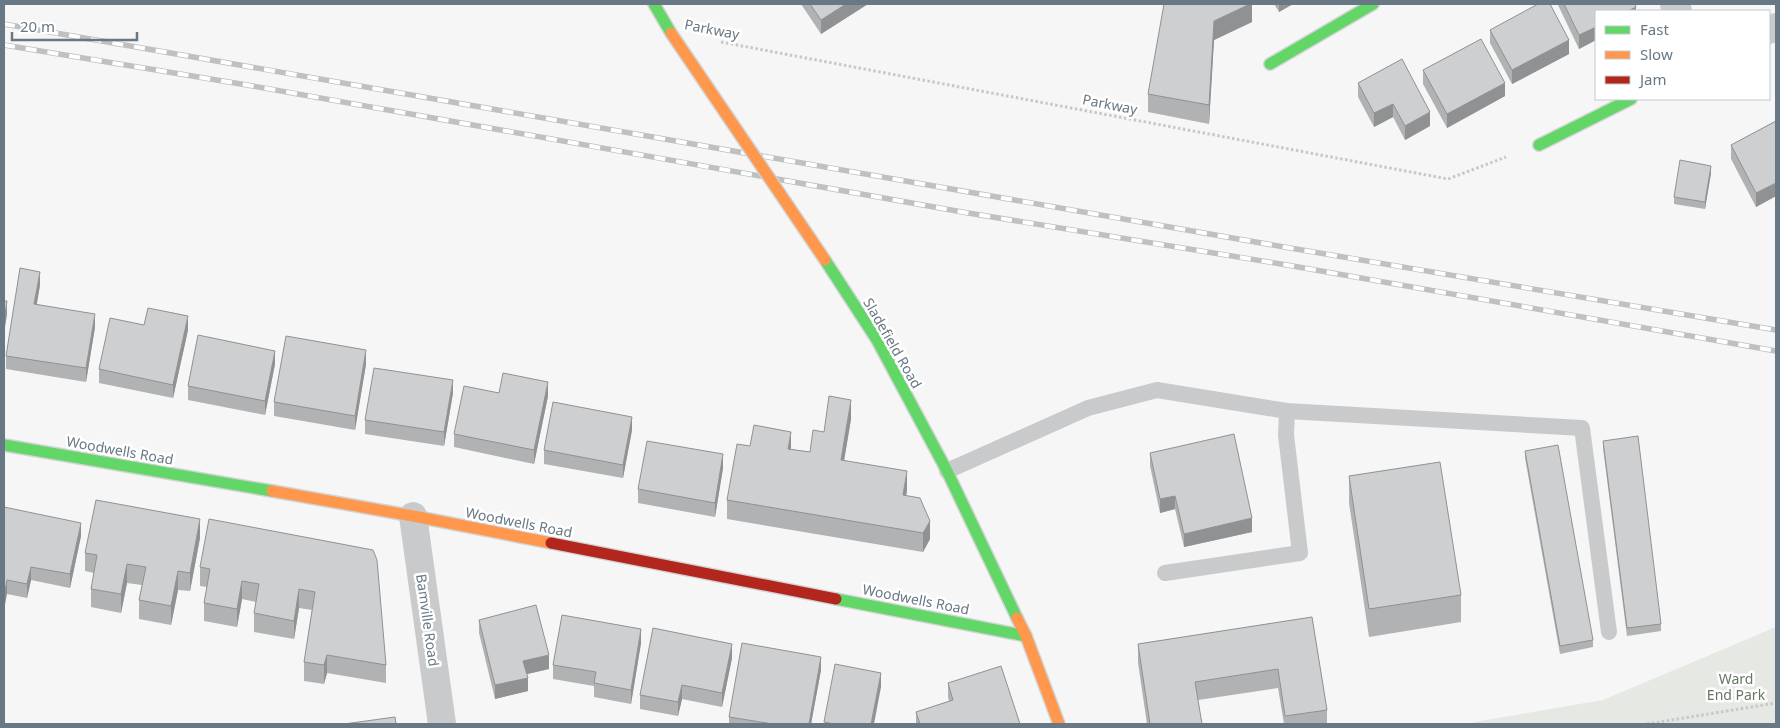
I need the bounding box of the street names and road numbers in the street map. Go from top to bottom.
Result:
street label: Parkway [683,14,742,44]
street label: Parkway [1081,89,1140,119]
street label: Sladefield Road [859,294,927,392]
street label: Woodwells Road [65,431,175,469]
street label: Woodwells Road [464,502,574,542]
street label: Bamville Road [412,573,444,667]
street label: Woodwells Road [861,579,971,619]

